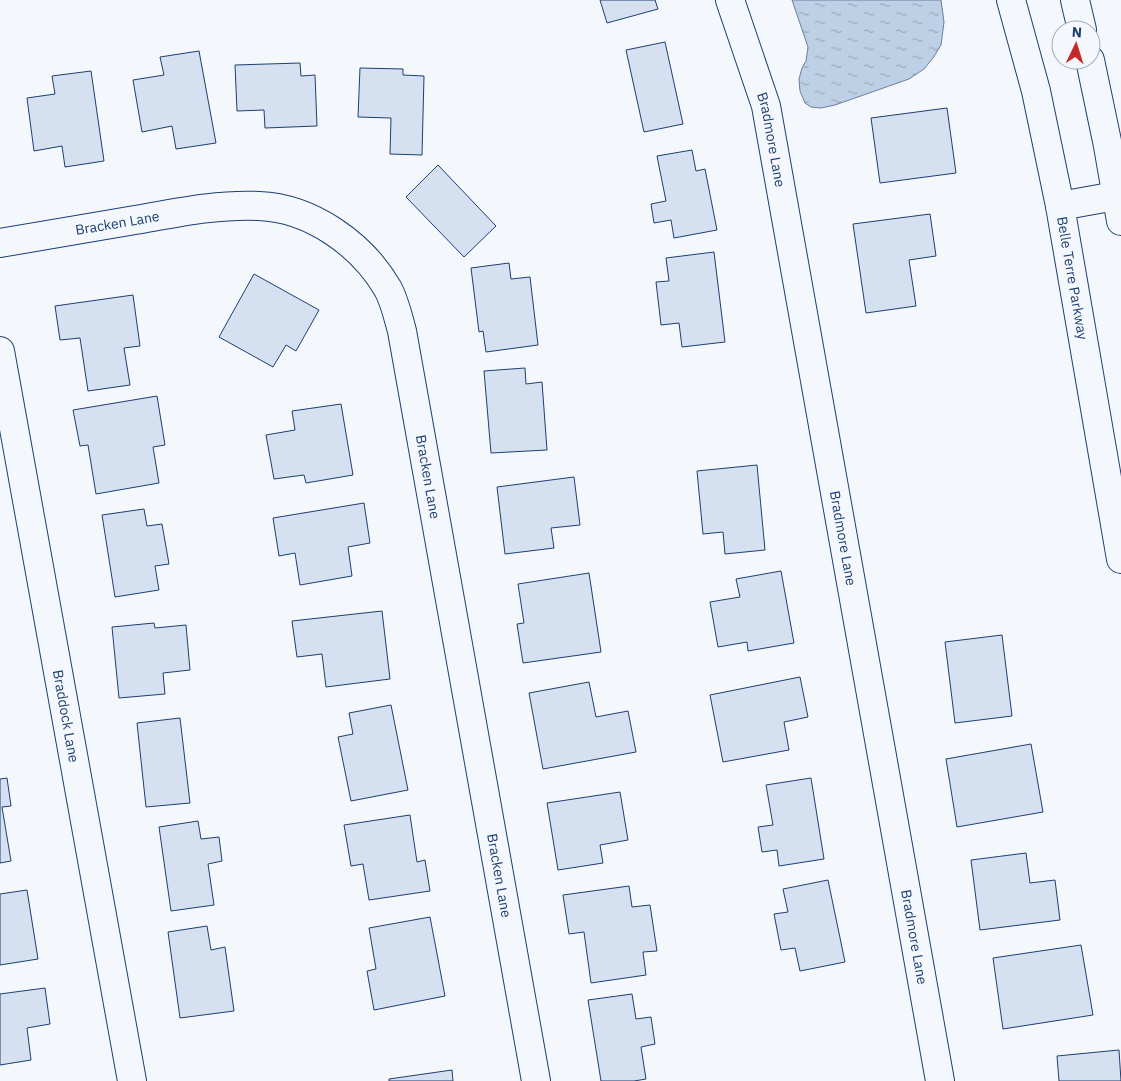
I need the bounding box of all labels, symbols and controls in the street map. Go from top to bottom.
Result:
north arrow [1051,20,1101,70]
text: N [1071,23,1083,41]
street label: Bradmore Lane [753,90,789,189]
street label: Bracken Lane [74,207,161,239]
street label: Belle Terre Parkway [1053,215,1092,341]
street label: Bracken Lane [412,433,444,521]
street label: Bradmore Lane [826,489,860,587]
street label: Braddock Lane [49,668,83,764]
street label: Bracken Lane [483,832,516,919]
street label: Bradmore Lane [897,888,932,986]

